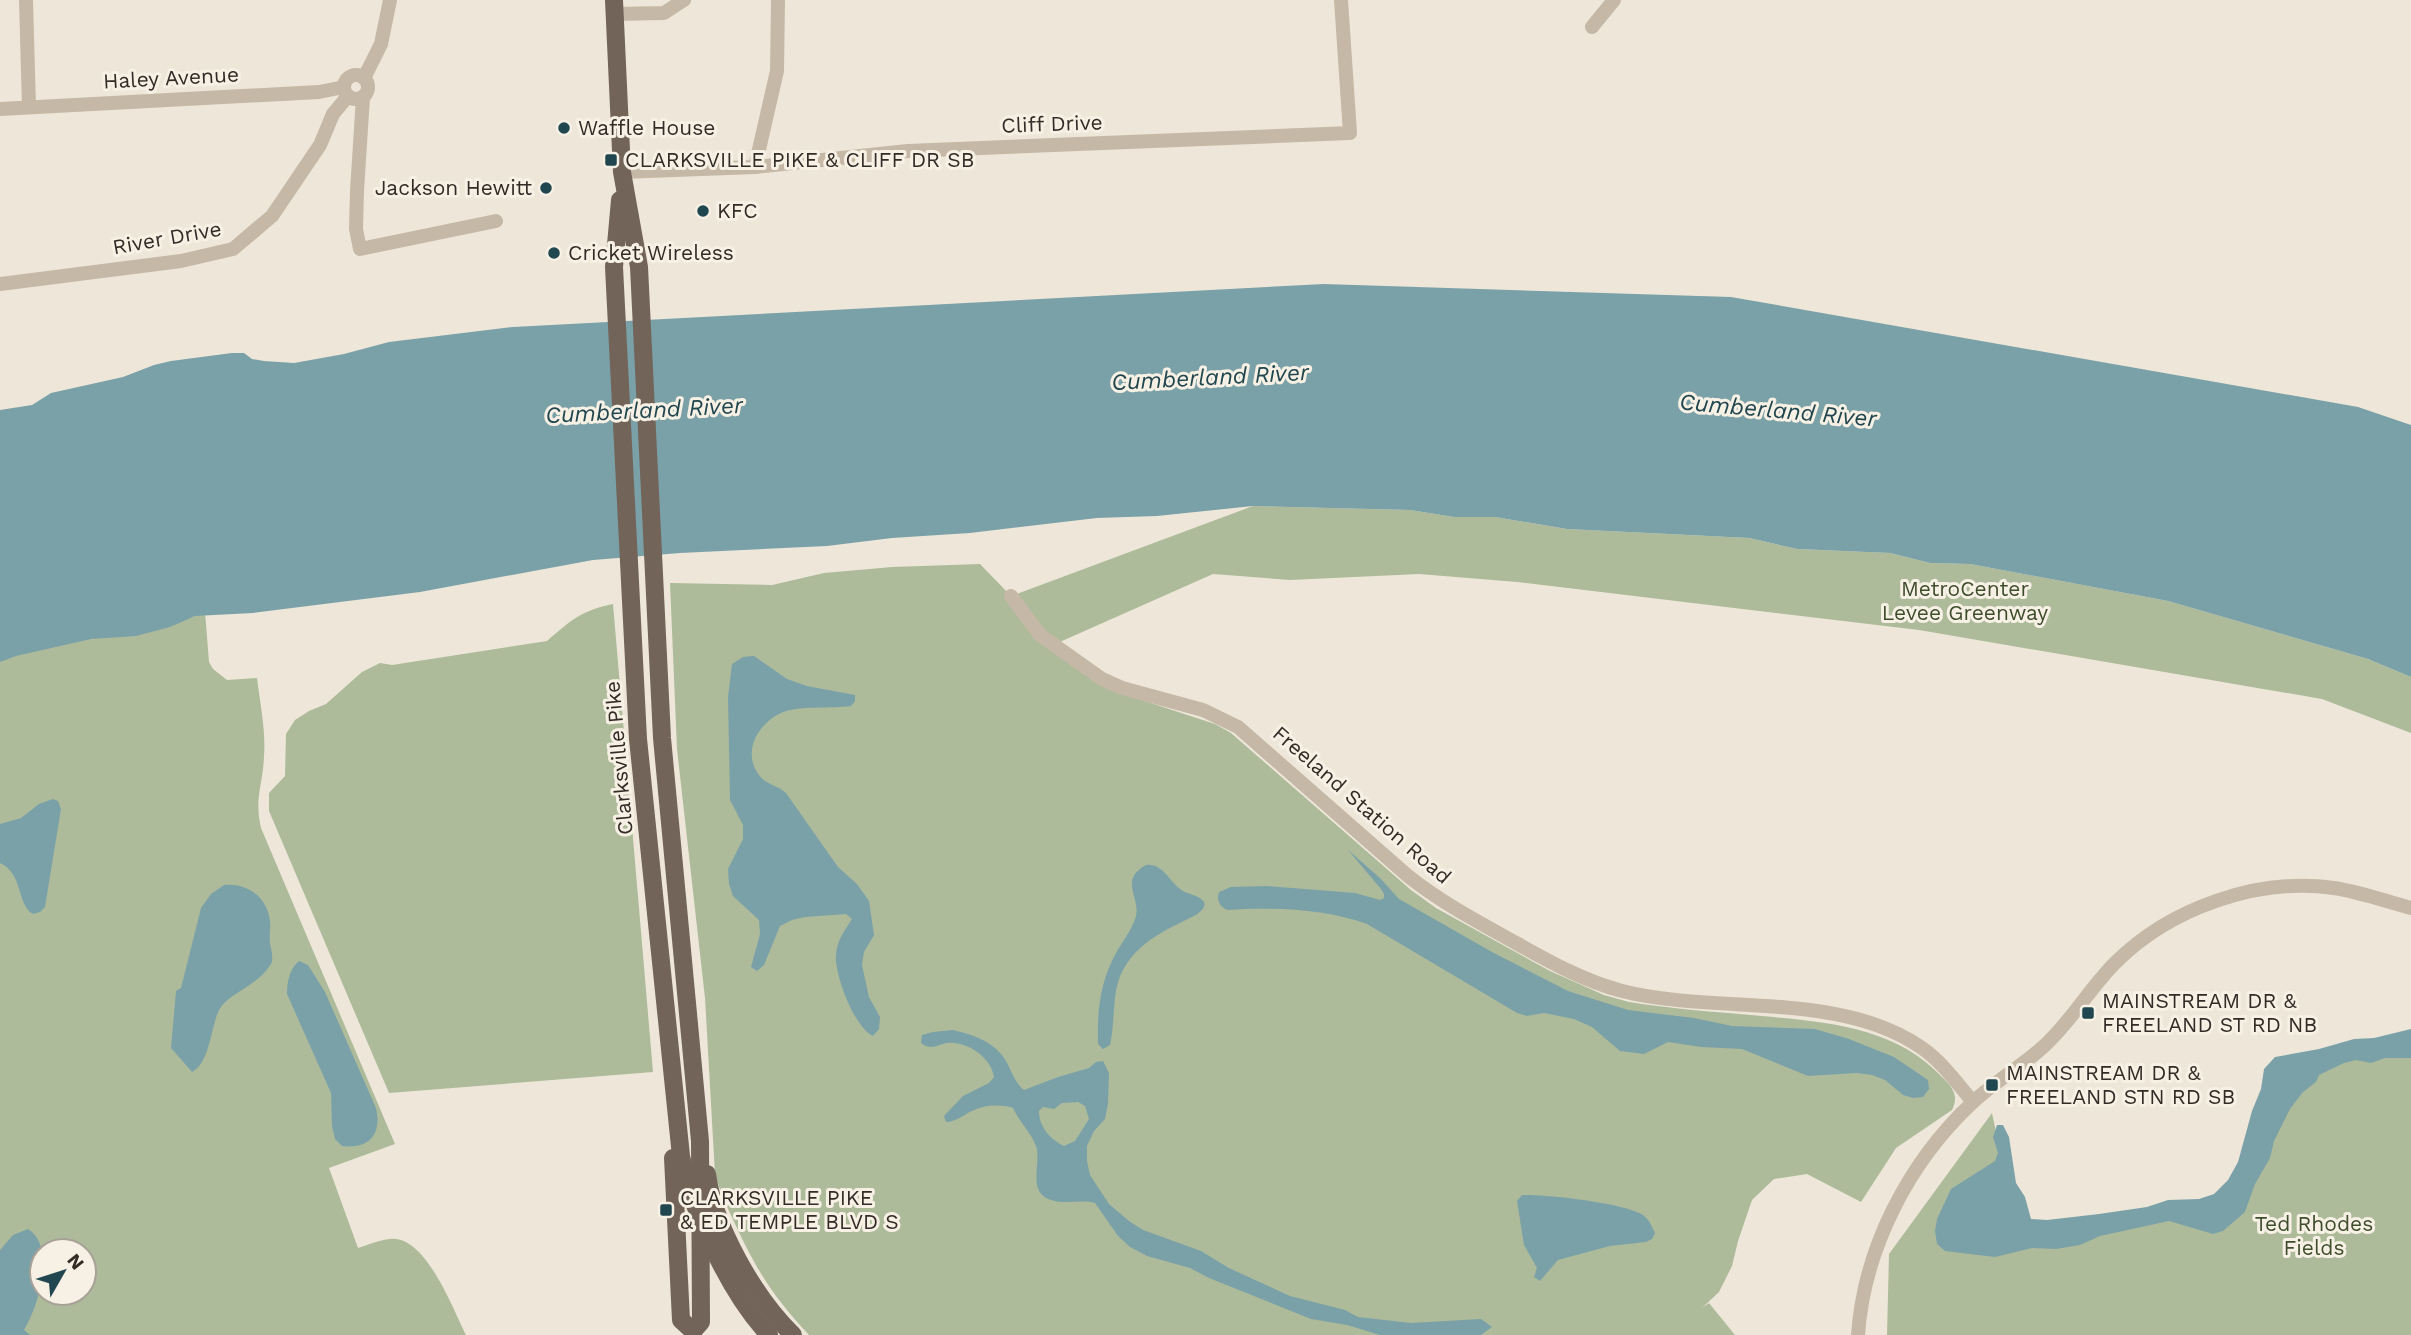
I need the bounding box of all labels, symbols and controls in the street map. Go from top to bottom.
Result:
street label: Haley Avenue [102,61,240,94]
street label: Cliff Drive [1001,109,1103,138]
place label: Waffle House [578,115,715,140]
marker: Waffle House [556,120,572,136]
place label: CLARKSVILLE PIKE & CLIFF DR SB [625,147,974,172]
marker: CLARKSVILLE PIKE & CLIFF DR SB [603,152,619,168]
place label: Jackson Hewitt [375,175,532,200]
marker: Jackson Hewitt [538,180,554,196]
place label: KFC [717,198,758,223]
marker: KFC [695,203,711,219]
street label: River Drive [111,216,223,259]
place label: Cricket Wireless [568,240,734,265]
marker: Cricket Wireless [546,245,562,261]
water label: Cumberland River [1111,359,1311,396]
water label: Cumberland River [1678,388,1879,433]
water label: Cumberland River [545,392,745,429]
park label: MetroCenter Levee Greenway [1882,576,2048,625]
street label: Clarksville Pike [599,680,638,836]
street label: Freeland Station Road [1268,720,1457,889]
place label: MAINSTREAM DR & FREELAND ST RD NB [2102,988,2317,1037]
marker: MAINSTREAM DR & FREELAND ST RD NB [2080,1005,2096,1021]
place label: MAINSTREAM DR & FREELAND STN RD SB [2006,1060,2235,1109]
marker: MAINSTREAM DR & FREELAND STN RD SB [1984,1077,2000,1093]
place label: CLARKSVILLE PIKE & ED TEMPLE BLVD S [680,1185,899,1234]
marker: CLARKSVILLE PIKE & ED TEMPLE BLVD S [658,1202,674,1218]
park label: Ted Rhodes Fields [2255,1211,2373,1260]
north arrow [28,1237,98,1307]
text: N [62,1249,89,1274]

